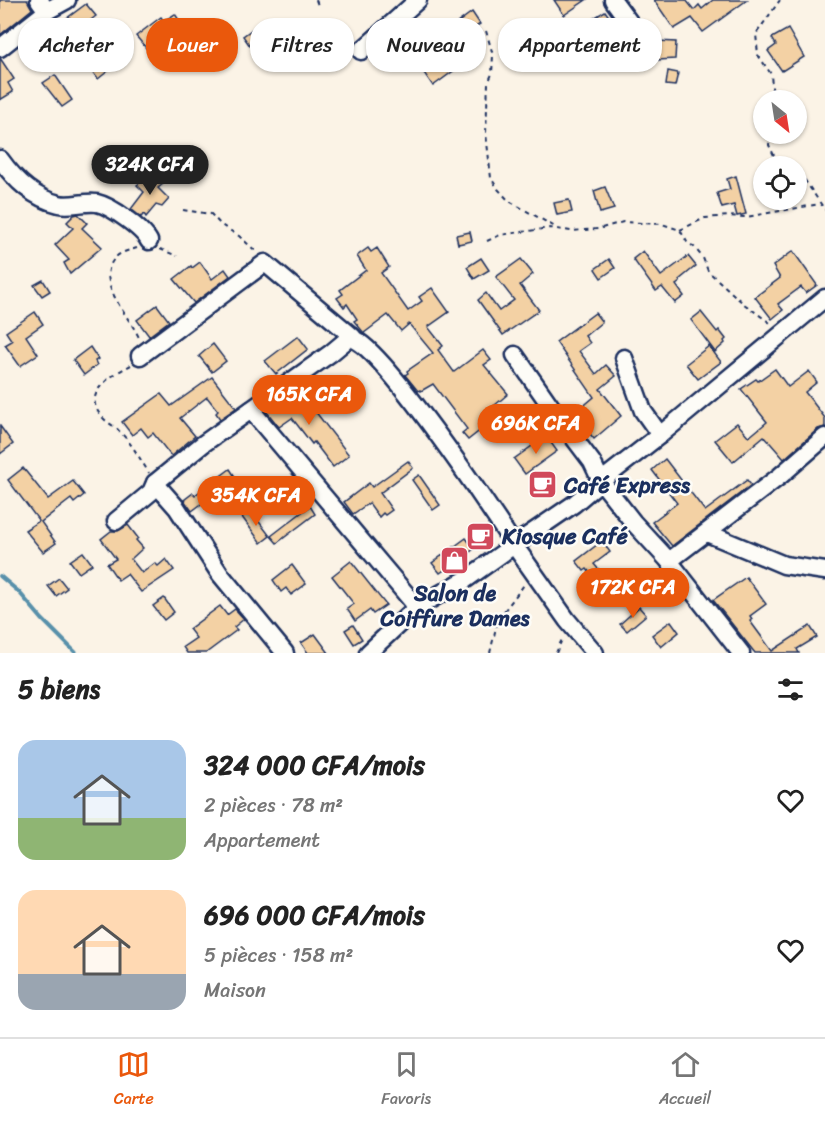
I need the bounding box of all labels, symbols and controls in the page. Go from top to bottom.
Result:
chip: Acheter [18,18,134,72]
chip: Louer [146,18,238,72]
chip: Filtres [250,18,354,72]
chip: Nouveau [366,18,486,72]
chip: Appartement [498,18,662,72]
north arrow [753,90,807,144]
map controls [753,90,807,210]
pin: 324K CFA [88,145,212,196]
text: 324K CFA [106,147,194,182]
button: locate [753,156,807,210]
pin: 165K CFA [247,375,371,426]
text: 165K CFA [266,377,352,412]
pin: 696K CFA [474,404,598,455]
text: 696K CFA [492,406,580,441]
place label: Café Express [563,466,691,505]
cafe icon: Café Express [527,469,559,501]
pin: 354K CFA [194,476,318,527]
text: 354K CFA [211,478,301,513]
place label: Kiosque Café [501,517,629,556]
cafe icon: Kiosque Café [465,520,497,552]
shop icon: Salon de Coiffure Dames [439,545,471,577]
pin: 172K CFA [571,568,695,619]
text: 172K CFA [590,570,676,605]
place label: Salon de Coiffure Dames [379,574,530,638]
text: 5 biens [18,666,100,712]
icon: filters [774,673,807,706]
text: 324 000 CFA/mois [204,742,425,788]
icon: home [66,764,138,836]
icon: heart [774,784,807,817]
text: 2 pièces · 78 m² [204,788,343,823]
text: Appartement [204,823,320,858]
text: 696 000 CFA/mois [204,892,425,938]
icon: home [66,914,138,986]
icon: heart [774,934,807,967]
text: 5 pièces · 158 m² [204,938,353,973]
text: Maison [204,973,266,1008]
tab: Carte [114,1048,154,1113]
tab: Favoris [381,1048,431,1113]
tab: Accueil [659,1048,711,1113]

